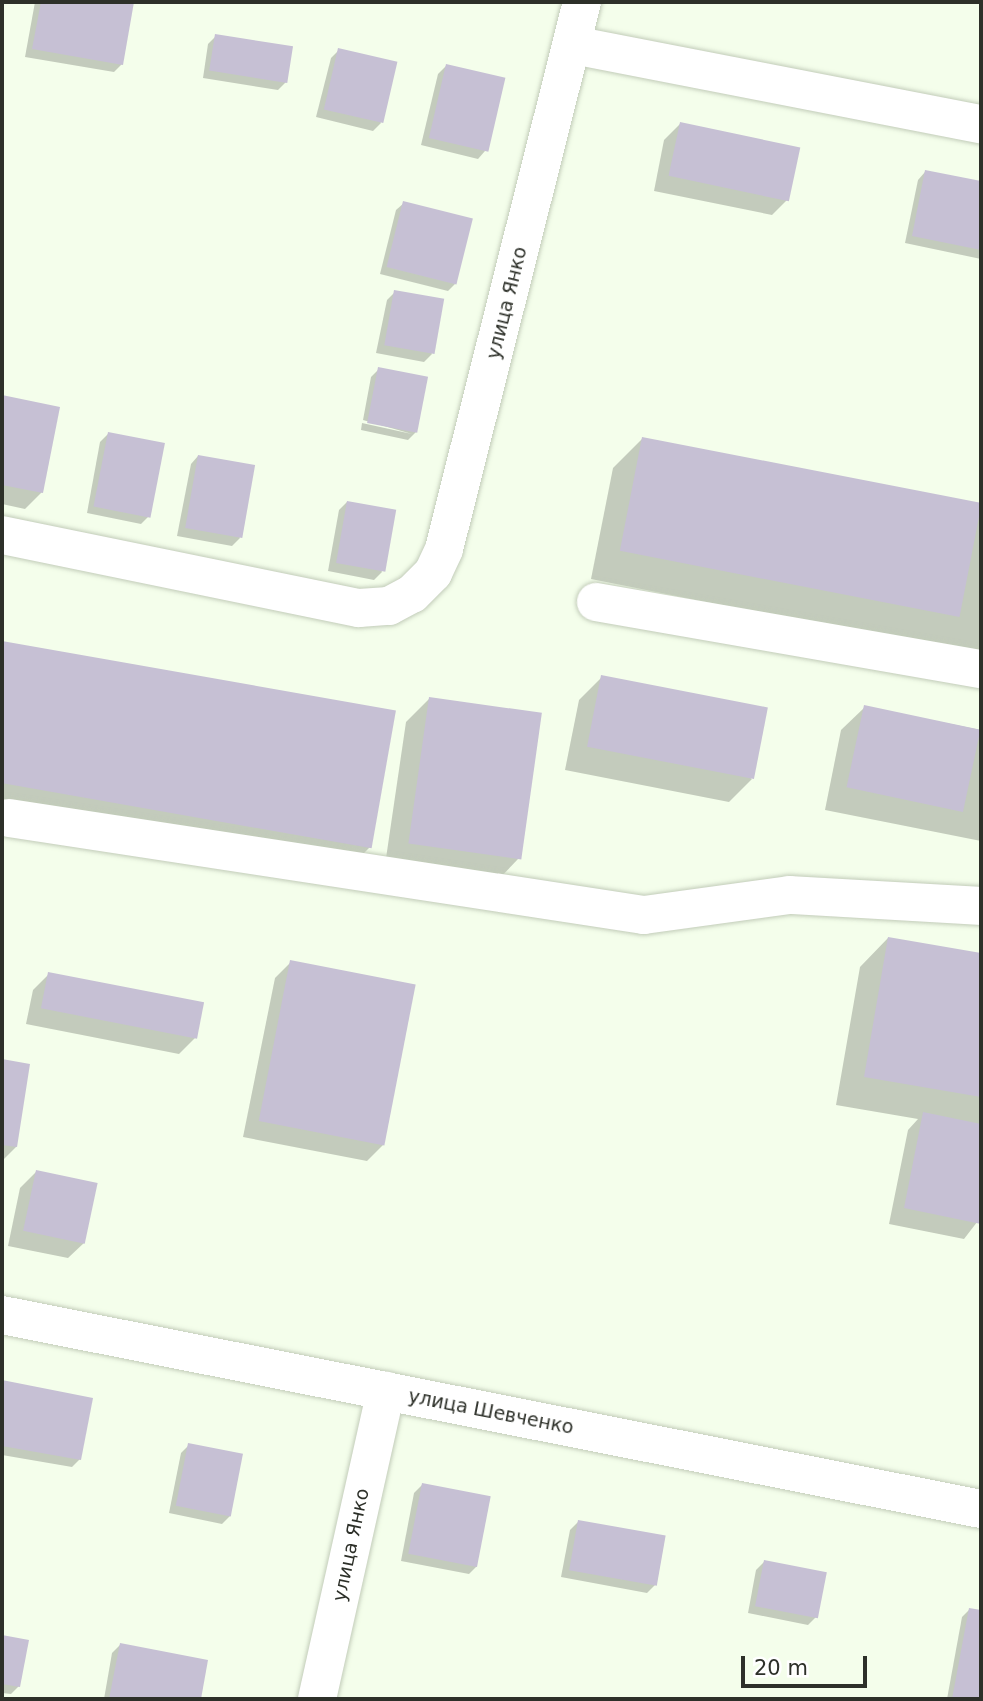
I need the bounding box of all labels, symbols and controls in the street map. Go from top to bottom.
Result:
street label: улица Янко [482,244,532,362]
street label: улица Шевченко [406,1385,576,1439]
street label: улица Янко [328,1486,374,1604]
scale bar [745,1642,871,1686]
text: 20 m [754,1656,808,1680]

